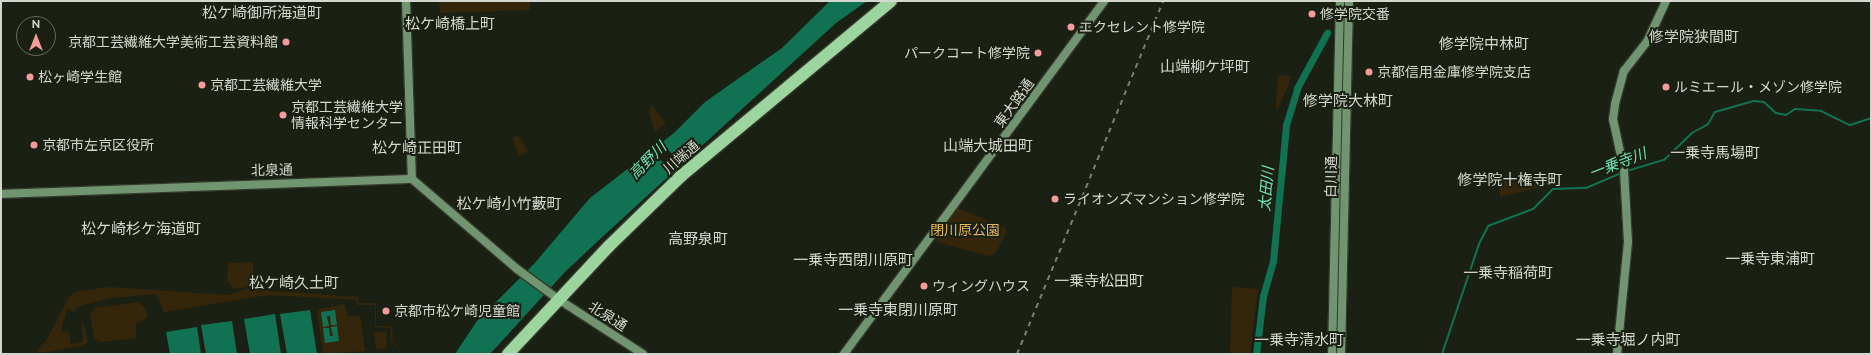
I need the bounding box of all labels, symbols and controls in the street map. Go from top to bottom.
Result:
district label: 松ケ崎御所海道町 [202,5,322,23]
place label: 修学院交番 [1320,6,1390,22]
marker: 修学院交番 [1307,9,1317,19]
north arrow [16,16,56,56]
district label: 松ケ崎橋上町 [405,16,495,34]
text: N [32,18,40,31]
place label: エクセレント修学院 [1079,19,1205,35]
marker: エクセレント修学院 [1066,22,1076,32]
district label: 修学院狭間町 [1649,29,1739,47]
place label: 京都工芸繊維大学美術工芸資料館 [68,34,278,50]
district label: 修学院中林町 [1439,36,1529,54]
marker: 京都工芸繊維大学美術工芸資料館 [281,37,291,47]
place label: パークコート修学院 [904,45,1030,61]
marker: パークコート修学院 [1033,48,1043,58]
district label: 山端柳ケ坪町 [1160,59,1250,77]
place label: 京都信用金庫修学院支店 [1377,64,1531,80]
marker: 京都信用金庫修学院支店 [1364,67,1374,77]
place label: 松ヶ崎学生館 [38,69,122,85]
marker: 松ヶ崎学生館 [25,72,35,82]
street label: 東大路通 [991,75,1037,131]
place label: 京都工芸繊維大学 [210,77,322,93]
place label: ルミエール・メゾン修学院 [1674,79,1842,95]
marker: 京都工芸繊維大学 [197,80,207,90]
marker: ルミエール・メゾン修学院 [1661,82,1671,92]
district label: 修学院大林町 [1303,93,1393,111]
place label: 京都工芸繊維大学 情報科学センター [291,99,403,132]
marker: 京都工芸繊維大学 情報科学センター [278,110,288,120]
place label: 京都市左京区役所 [42,137,154,153]
street label: 川端通 [660,137,702,177]
district label: 山端大城田町 [943,138,1033,156]
water label: 高野川 [626,139,670,183]
marker: 京都市左京区役所 [29,140,39,150]
district label: 松ケ崎正田町 [372,140,462,158]
water label: 一乗寺川 [1587,145,1649,183]
district label: 一乗寺馬場町 [1670,145,1760,163]
street label: 白川通 [1322,156,1340,198]
street label: 北泉通 [251,161,293,179]
water label: 太田川 [1256,166,1278,212]
district label: 修学院十権寺町 [1458,172,1562,190]
place label: ライオンズマンション修学院 [1063,191,1245,207]
marker: ライオンズマンション修学院 [1050,194,1060,204]
district label: 松ケ崎小竹藪町 [457,196,561,214]
district label: 松ケ崎杉ケ海道町 [81,221,201,239]
park label: 閉川原公園 [930,222,1000,238]
district label: 高野泉町 [668,231,728,249]
district label: 一乗寺東浦町 [1725,251,1815,269]
district label: 一乗寺西閉川原町 [793,252,913,270]
district label: 一乗寺稲荷町 [1463,265,1553,283]
district label: 一乗寺松田町 [1054,273,1144,291]
district label: 松ケ崎久土町 [249,275,339,293]
place label: ウィングハウス [932,278,1030,294]
marker: ウィングハウス [919,281,929,291]
street label: 北泉通 [586,298,630,334]
district label: 一乗寺東閉川原町 [838,302,958,320]
place label: 京都市松ケ崎児童館 [394,303,520,319]
marker: 京都市松ケ崎児童館 [381,306,391,316]
district label: 一乗寺清水町 [1254,332,1344,350]
district label: 一乗寺堀ノ内町 [1576,332,1680,350]

